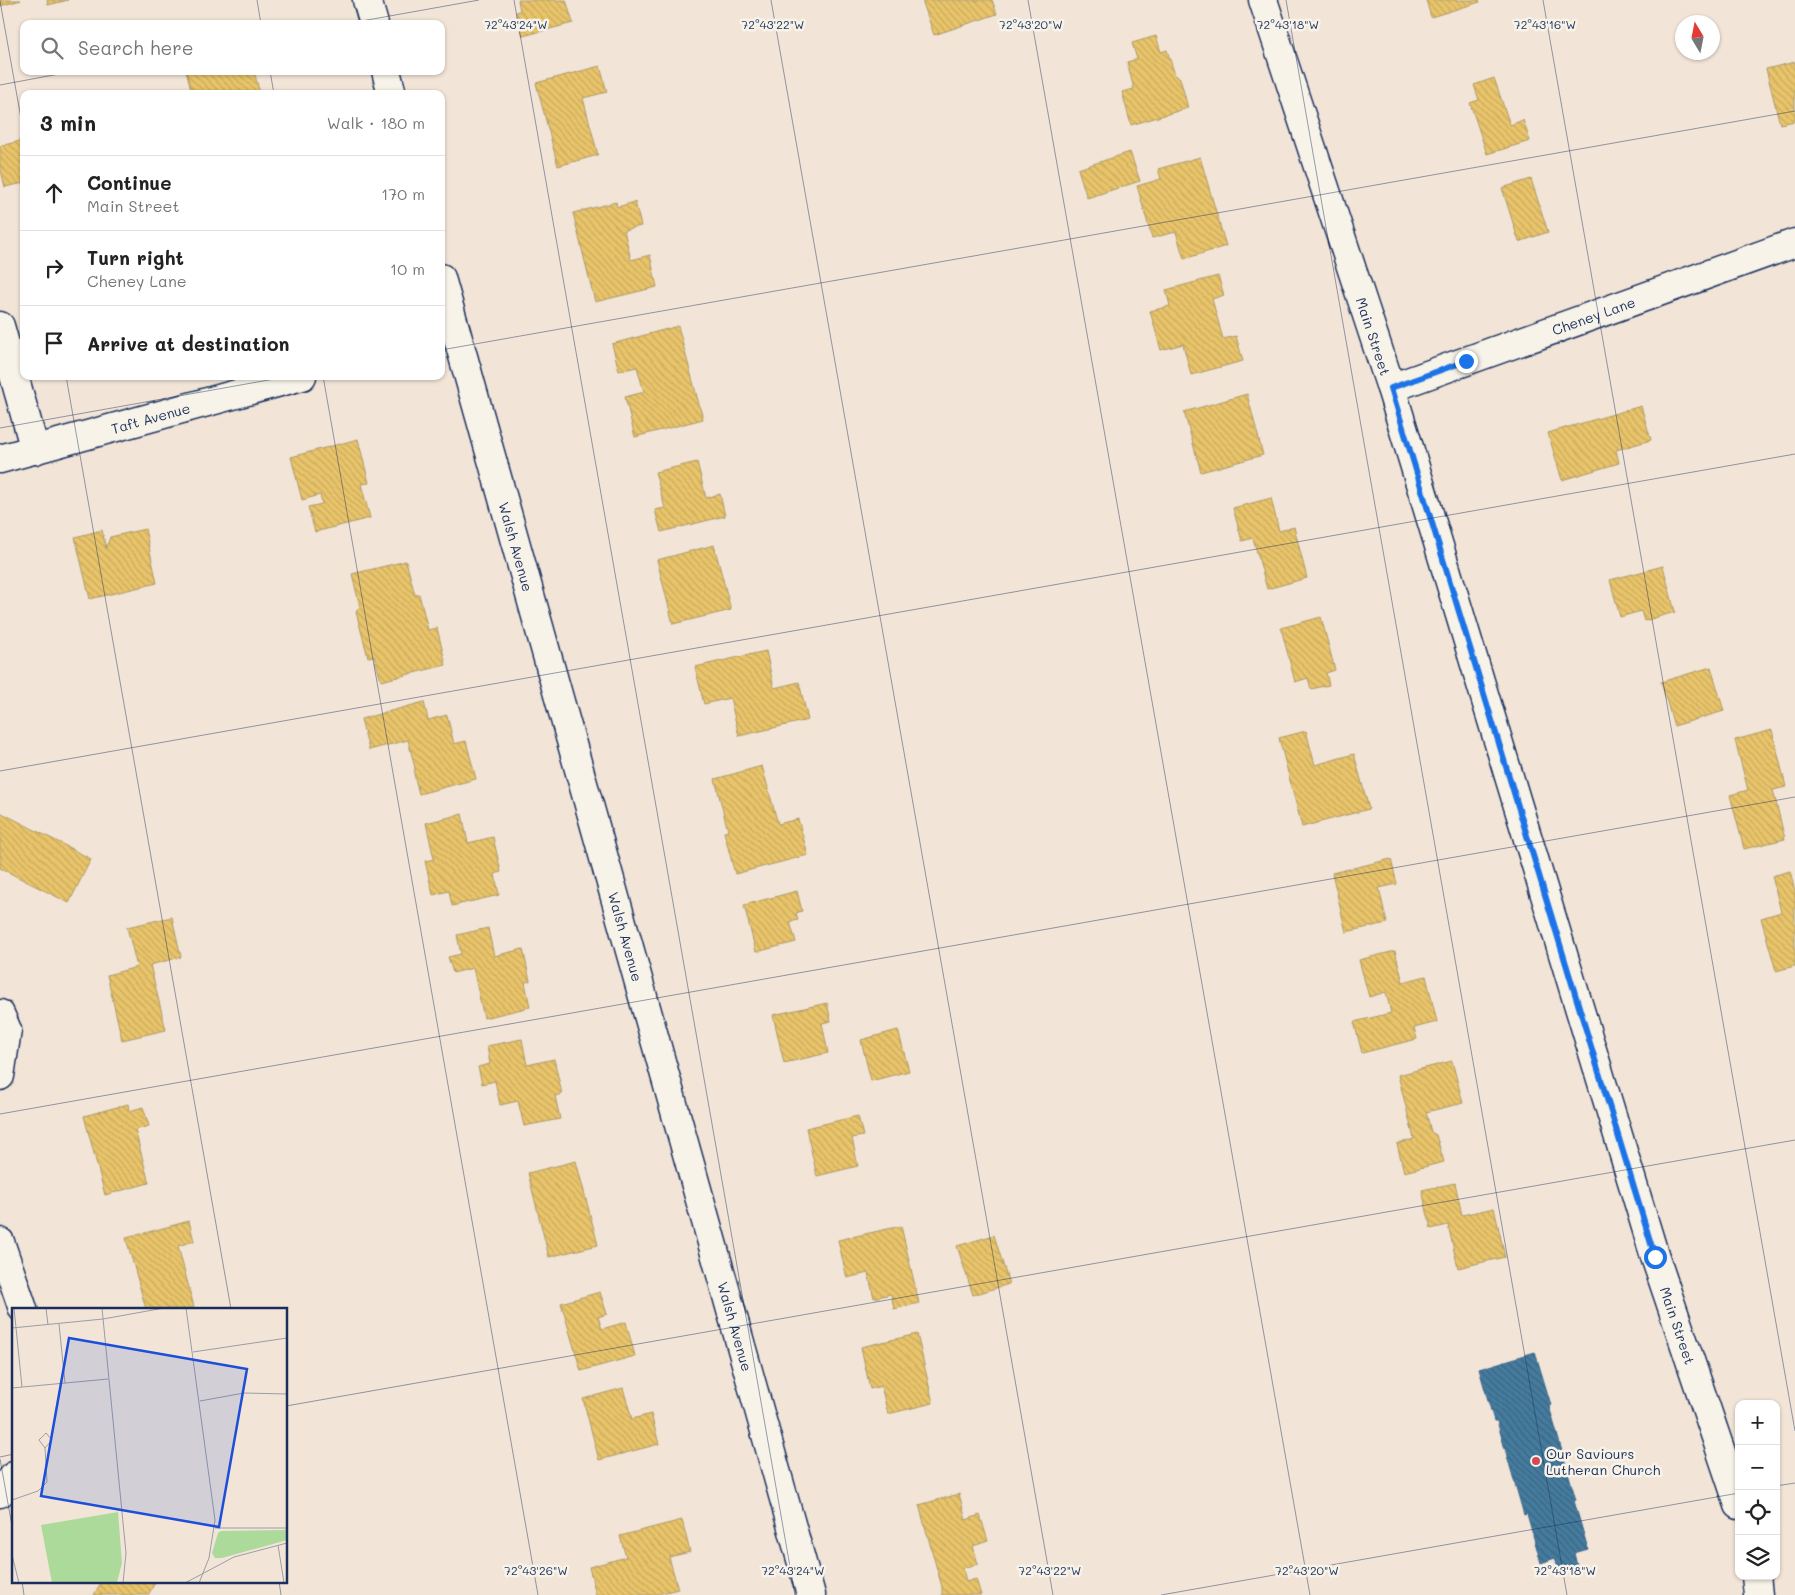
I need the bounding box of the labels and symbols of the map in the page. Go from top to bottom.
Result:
north arrow [1675,15,1720,60]
text: 72°43'24"W [484,16,548,32]
text: 72°43'22"W [742,16,804,32]
text: 72°43'20"W [999,16,1063,32]
text: 72°43'18"W [1257,16,1319,32]
text: 72°43'16"W [1514,16,1576,32]
street label: Cheney Lane [1549,292,1638,339]
street label: Main Street [1352,295,1396,378]
route end [1455,350,1478,373]
street label: Taft Avenue [109,398,192,438]
street label: Walsh Avenue [495,500,538,594]
street label: Walsh Avenue [604,890,648,983]
route start [1644,1246,1667,1269]
street label: Walsh Avenue [714,1279,757,1373]
street label: Main Street [1656,1284,1700,1367]
inset map [12,1308,288,1582]
place label: Our Saviours Lutheran Church [1546,1444,1661,1479]
marker: Our Saviours Lutheran Church [1530,1455,1542,1467]
text: 72°43'26"W [504,1562,568,1578]
text: 72°43'24"W [761,1562,825,1578]
text: 72°43'22"W [1019,1562,1081,1578]
text: 72°43'20"W [1275,1562,1339,1578]
text: 72°43'18"W [1534,1562,1596,1578]

